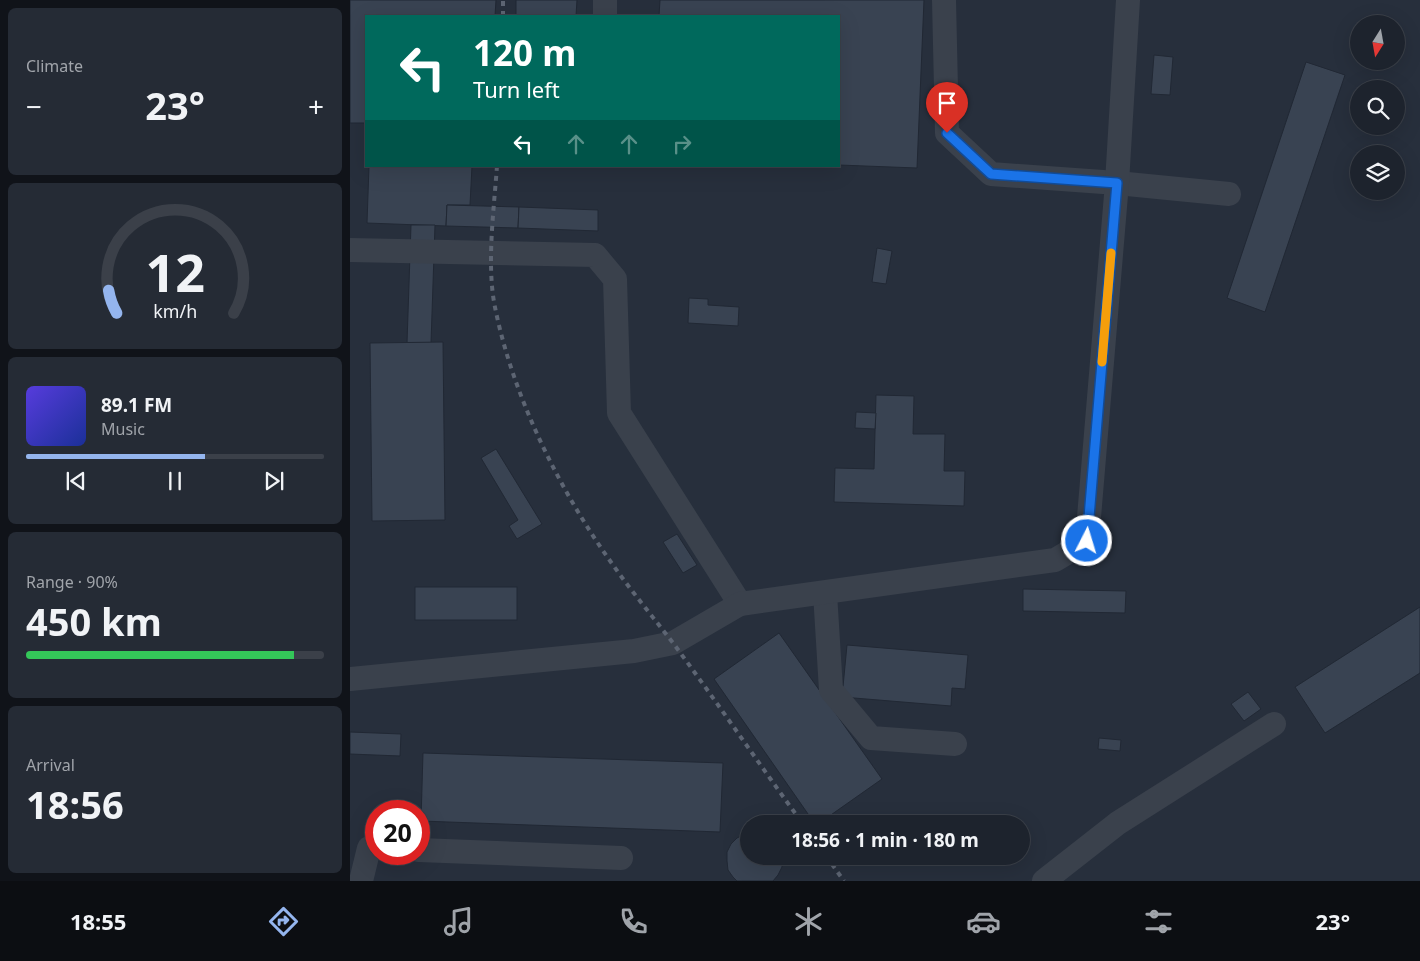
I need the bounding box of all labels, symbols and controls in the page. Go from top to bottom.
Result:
north arrow [1350,15,1405,70]
map controls [1350,15,1405,200]
text: 120 m [473,29,576,76]
icon: left [390,35,455,100]
text: Climate [26,55,83,77]
text: Turn left [473,74,560,104]
text: 23° [145,79,205,131]
button: search [1350,80,1405,135]
pin [926,82,968,133]
text: − [26,87,42,125]
text: + [308,87,324,125]
icon: arrive [933,89,961,117]
icon: left [509,130,537,158]
icon: ahead [562,130,590,158]
icon: ahead [615,130,643,158]
icon: right [668,130,696,158]
button: layers [1350,145,1405,200]
text: 12 [145,236,205,307]
text: km/h [153,299,197,323]
text: 89.1 FM [101,392,172,418]
text: Music [101,418,145,440]
icon: previous [62,467,90,495]
icon: pause [161,467,189,495]
icon: next [260,467,288,495]
position arrow [1060,514,1112,566]
text: Range · 90% [26,571,118,593]
text: 450 km [26,595,162,647]
text: Arrival [26,754,75,776]
text: 18:56 [26,778,124,830]
speed limit sign: 20 [365,800,430,865]
text: 18:56 · 1 min · 180 m [791,827,979,853]
icon: directions [266,904,301,939]
icon: music [441,904,476,939]
icon: phone [616,904,651,939]
icon: climate [791,904,826,939]
icon: car [966,904,1001,939]
icon: filters [1141,904,1176,939]
text: 18:55 [70,906,126,936]
text: 23° [1315,906,1350,936]

